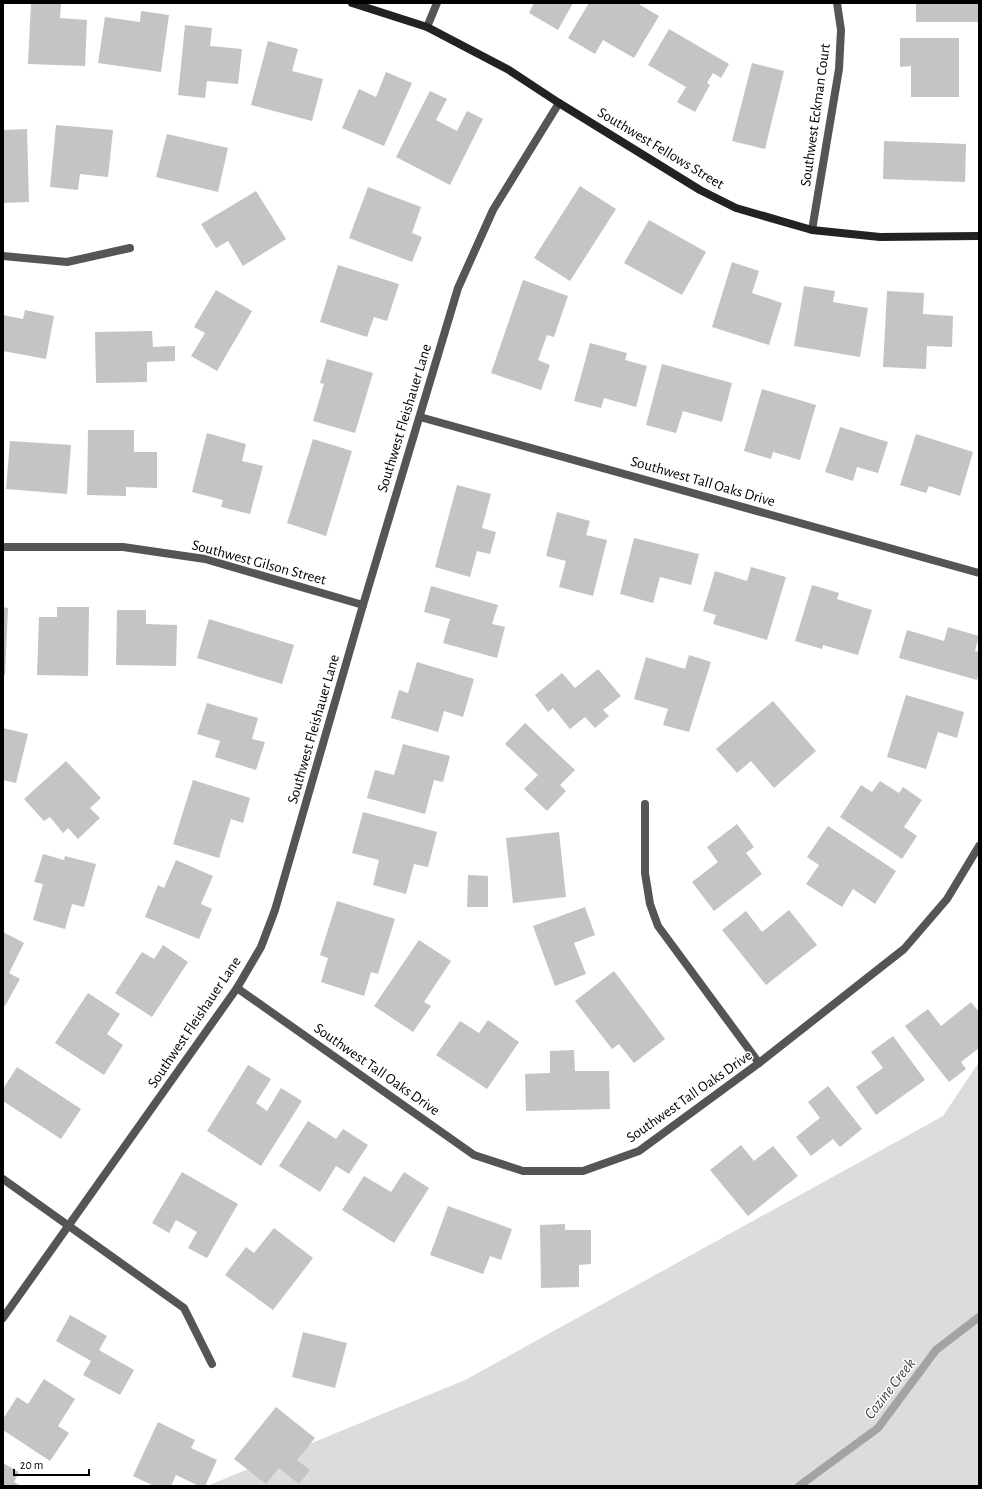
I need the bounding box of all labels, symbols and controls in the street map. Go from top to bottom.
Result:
street label: Southwest Eckman Court [798,42,833,187]
street label: Southwest Fellows Street [595,105,727,192]
street label: Southwest Fleishauer Lane [375,342,434,494]
street label: Southwest Tall Oaks Drive [629,454,777,509]
street label: Southwest Gilson Street [190,537,328,588]
street label: Southwest Fleishauer Lane [285,653,342,805]
street label: Southwest Fleishauer Lane [145,954,244,1090]
street label: Southwest Tall Oaks Drive [311,1020,442,1118]
street label: Southwest Tall Oaks Drive [624,1047,755,1145]
water label: Cozine Creek [861,1355,918,1422]
scale bar [14,1451,89,1477]
text: 20 m [20,1459,43,1471]

